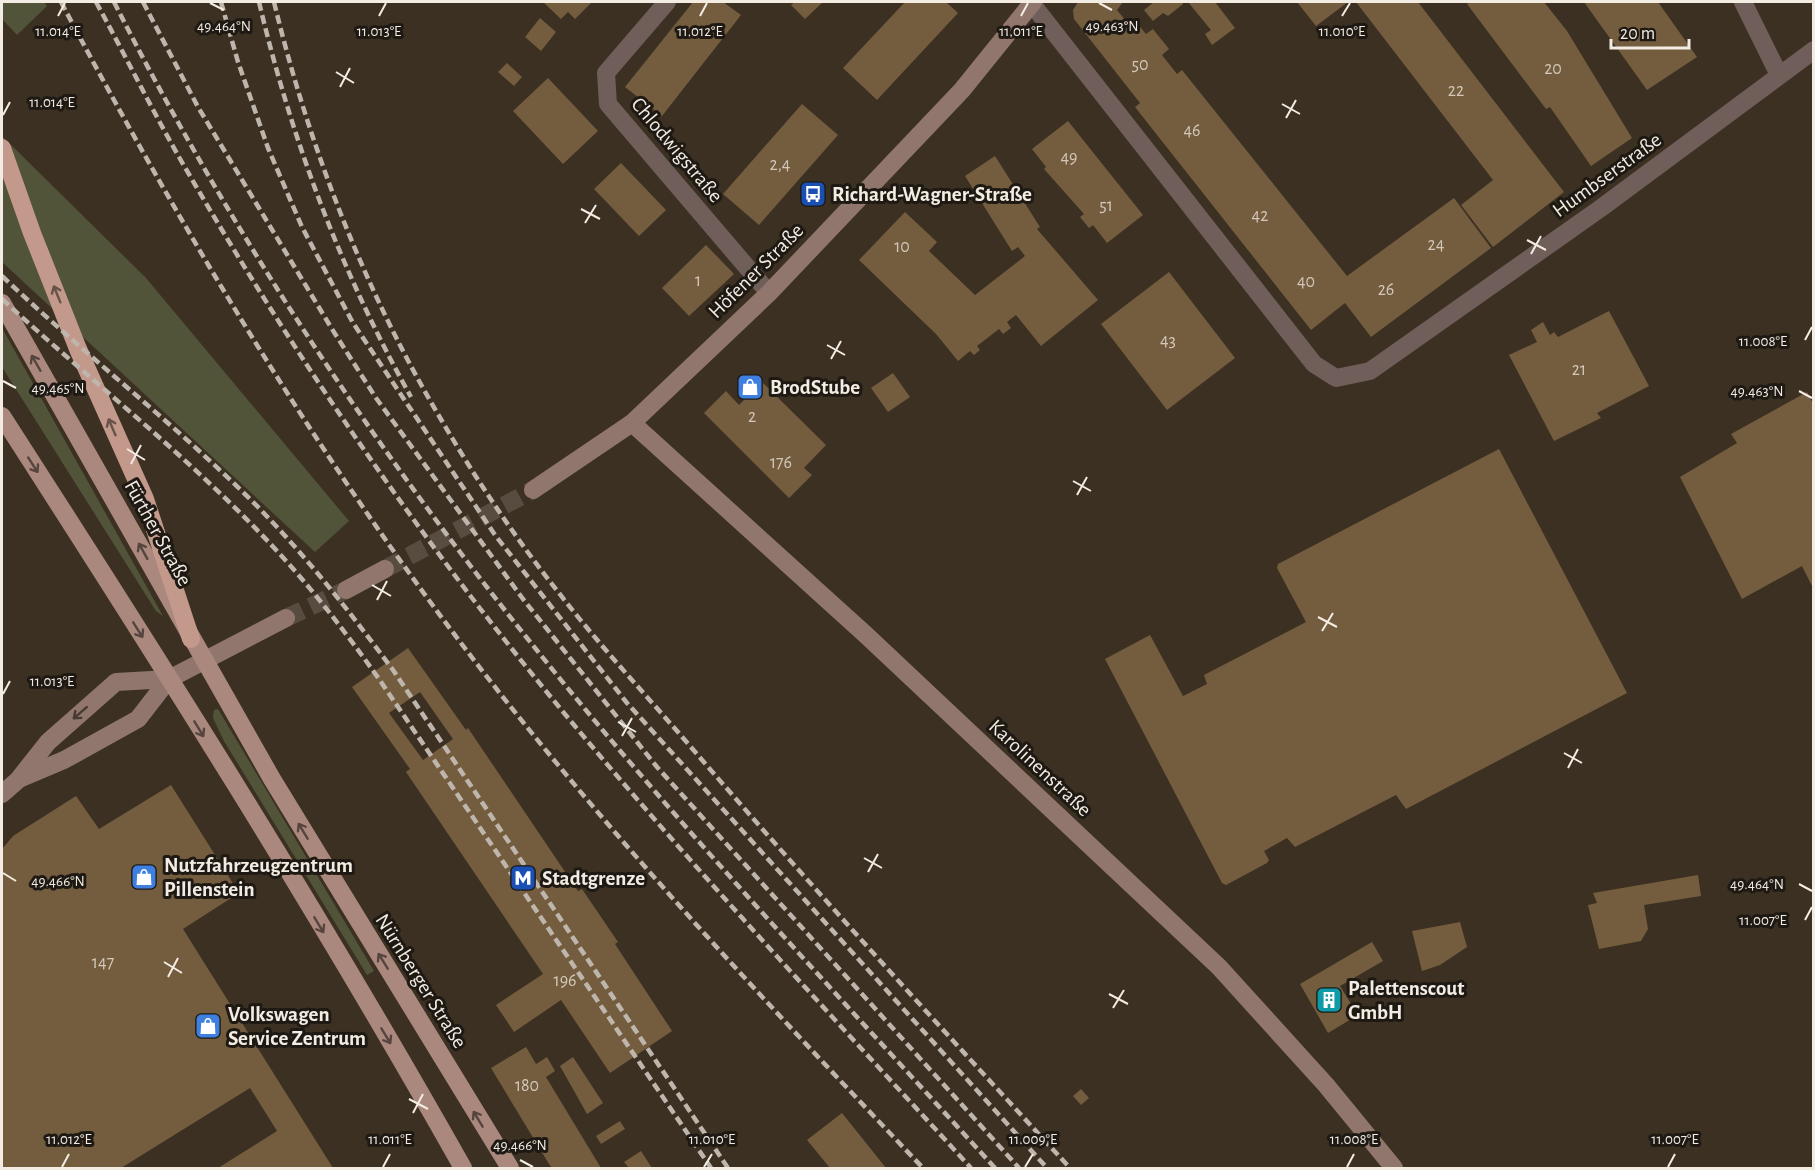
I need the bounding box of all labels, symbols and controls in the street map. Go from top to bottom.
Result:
scale bar [1611,12,1689,50]
text: 49.464°N [197,19,251,34]
text: 49.463°N [1086,19,1138,34]
text: 11.014°E [35,24,81,39]
text: 11.013°E [357,24,401,39]
text: 11.012°E [677,24,723,39]
text: 11.011°E [999,24,1043,39]
text: 11.010°E [1319,24,1365,39]
text: 20 m [1620,25,1655,43]
house number: 50 [1131,56,1149,74]
house number: 20 [1544,60,1562,78]
house number: 22 [1448,82,1464,100]
street label: Chlodwigstraße [627,94,727,206]
text: 11.014°E [29,95,75,110]
house number: 46 [1183,122,1201,140]
street label: Humbserstraße [1549,129,1665,221]
house number: 49 [1060,149,1078,167]
house number: 2,4 [770,156,791,174]
bus stop icon: Richard-Wagner-Straße [798,179,828,209]
place label: Richard-Wagner-Straße [832,184,1032,205]
house number: 51 [1099,197,1113,215]
house number: 42 [1252,207,1268,225]
street label: Höfener Straße [705,220,807,322]
house number: 24 [1428,236,1445,254]
house number: 10 [894,238,910,256]
house number: 1 [695,272,701,290]
house number: 40 [1297,273,1315,291]
house number: 26 [1378,281,1394,299]
one-way arrow [51,285,62,304]
house number: 43 [1160,332,1176,350]
text: 11.008°E [1739,334,1787,349]
one-way arrow [30,355,42,372]
house number: 21 [1572,361,1586,379]
shop icon: BrodStube [735,372,765,402]
place label: BrodStube [770,377,860,398]
text: 49.465°N [32,381,84,396]
text: 49.463°N [1731,384,1783,399]
house number: 2 [748,408,756,426]
one-way arrow [106,419,118,437]
house number: 176 [770,454,792,472]
one-way arrow [27,456,39,473]
street label: Fürther Straße [120,477,196,589]
one-way arrow [136,543,148,560]
one-way arrow [132,621,144,637]
text: 11.013°E [30,674,74,689]
one-way arrow [73,706,88,720]
street label: Karolinenstraße [985,715,1095,821]
one-way arrow [193,720,205,737]
one-way arrow [296,823,308,840]
place label: Nutzfahrzeugzentrum Pillenstein [164,855,353,900]
shop icon: Nutzfahrzeugzentrum Pillenstein [129,862,159,892]
metro station icon: Stadtgrenze [508,863,538,893]
place label: Stadtgrenze [542,868,645,889]
text: 49.466°N [31,874,85,889]
text: 49.464°N [1730,877,1784,892]
street label: Nürnberger Straße [371,910,471,1052]
text: 11.007°E [1739,913,1787,928]
one-way arrow [314,916,326,933]
one-way arrow [376,953,388,970]
house number: 147 [92,954,114,972]
house number: 196 [553,972,577,990]
place label: Palettenscout GmbH [1348,978,1464,1023]
building icon: Palettenscout GmbH [1314,985,1344,1015]
place label: Volkswagen Service Zentrum [228,1004,366,1049]
shop icon: Volkswagen Service Zentrum [193,1011,223,1041]
one-way arrow [380,1027,392,1044]
house number: 180 [515,1077,539,1095]
one-way arrow [472,1111,484,1128]
text: 11.012°E [46,1132,92,1147]
text: 11.011°E [368,1132,412,1147]
text: 11.010°E [689,1132,735,1147]
text: 11.009°E [1009,1132,1057,1147]
text: 11.008°E [1330,1132,1378,1147]
text: 11.007°E [1651,1132,1699,1147]
text: 49.466°N [493,1138,547,1153]

